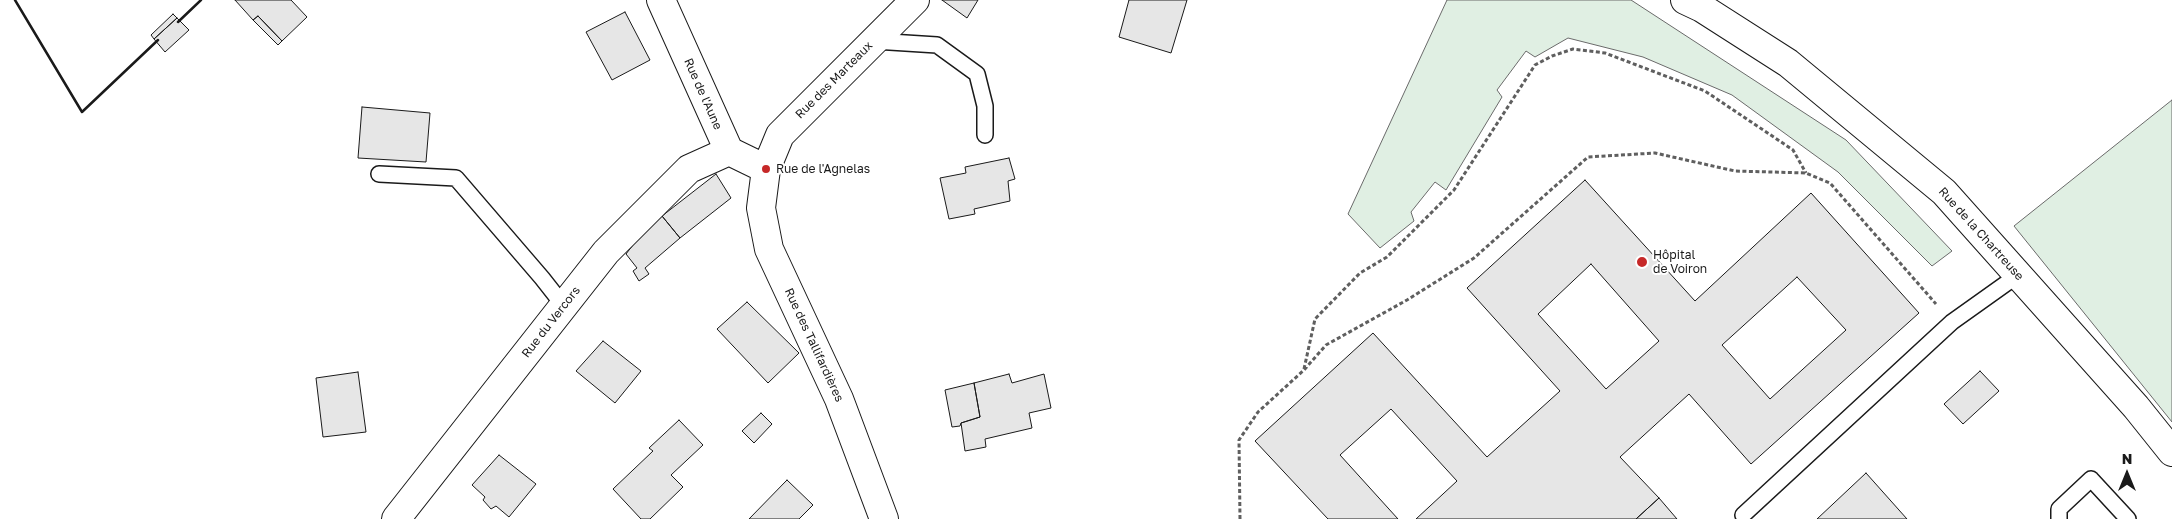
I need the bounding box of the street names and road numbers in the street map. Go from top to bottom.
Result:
street label: Rue des Marteaux [792,38,876,122]
street label: Rue de l'Aune [681,56,725,132]
street label: Rue de la Chartreuse [1935,185,2027,283]
street label: Rue du Vercors [519,284,583,360]
street label: Rue des Tallifardières [781,286,847,404]

